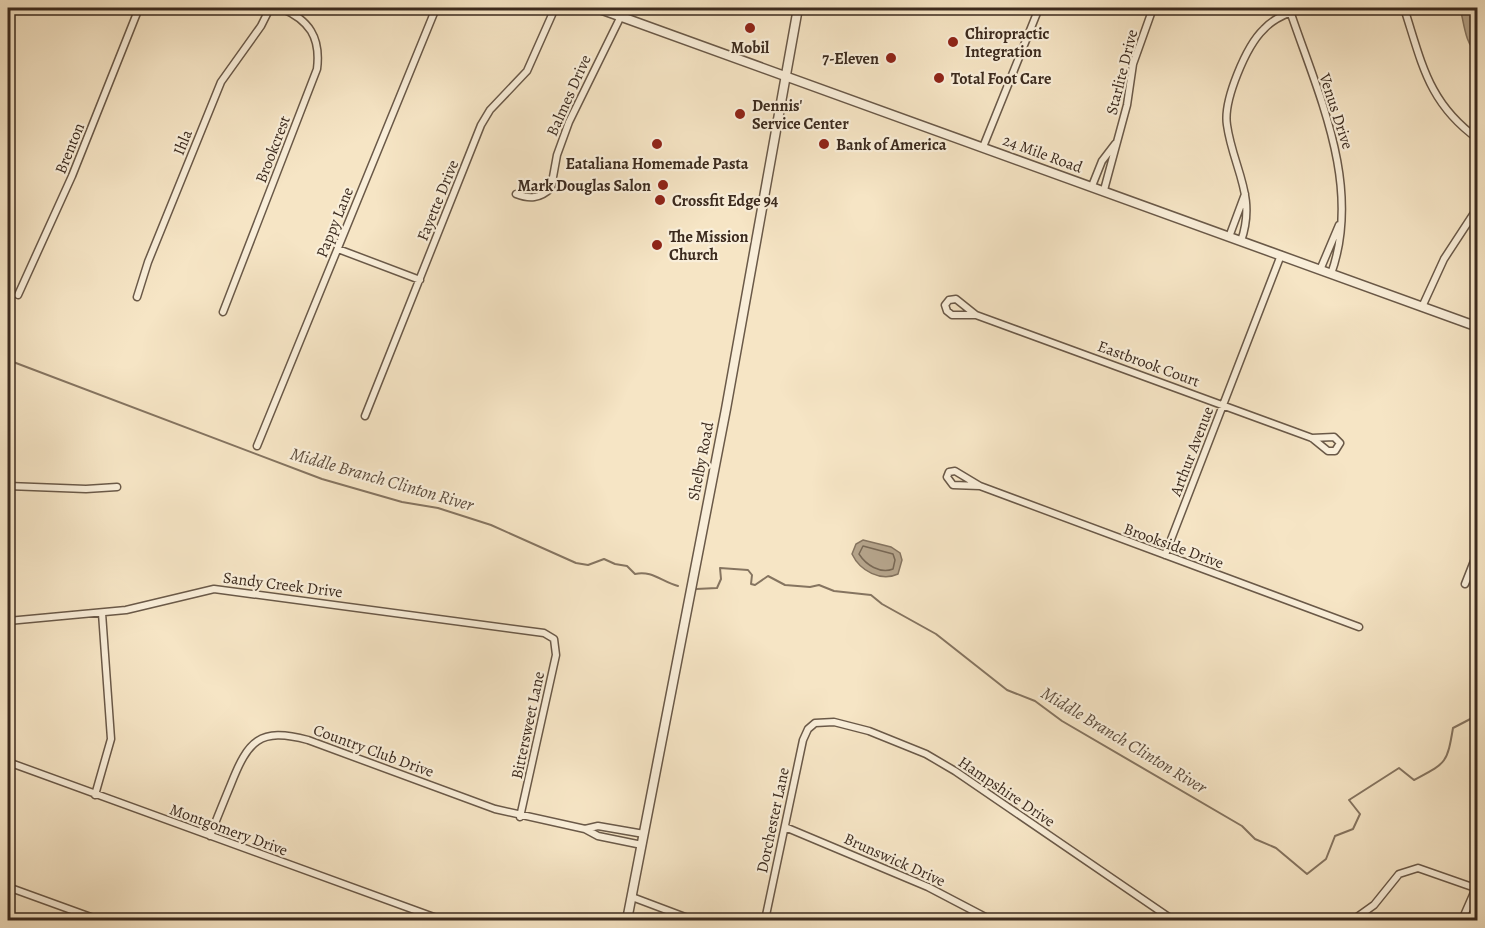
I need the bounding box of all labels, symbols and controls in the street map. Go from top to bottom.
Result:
marker: Mobil [743,21,757,35]
place label: Chiropractic Integration [965,23,1050,63]
street label: Starlite Drive [1101,27,1143,117]
marker: Chiropractic Integration [946,35,960,49]
place label: Mobil [731,37,770,59]
place label: 7-Eleven [822,48,879,70]
street label: Balmes Drive [541,51,597,140]
marker: 7-Eleven [884,51,898,65]
place label: Total Foot Care [951,68,1051,90]
street label: Venus Drive [1313,70,1359,152]
marker: Total Foot Care [932,71,946,85]
place label: Dennis' Service Center [752,95,849,135]
marker: Dennis' Service Center [733,107,747,121]
street label: Brookcrest [250,112,296,186]
street label: Brenton [50,119,90,177]
street label: Ihla [168,126,198,158]
street label: 24 Mile Road [1000,129,1086,179]
place label: Bank of America [836,134,947,156]
marker: Eataliana Homemade Pasta [650,137,664,151]
marker: Bank of America [817,137,831,151]
place label: Eataliana Homemade Pasta [566,153,749,175]
street label: Fayette Drive [412,157,464,244]
place label: Mark Douglas Salon [517,175,651,197]
marker: Mark Douglas Salon [656,178,670,192]
street label: Pappy Lane [311,184,359,261]
place label: Crossfit Edge 94 [672,190,779,212]
marker: Crossfit Edge 94 [653,193,667,207]
place label: The Mission Church [669,226,749,266]
marker: The Mission Church [650,238,664,252]
street label: Eastbrook Court [1095,335,1203,393]
street label: Arthur Avenue [1164,403,1219,500]
street label: Shelby Road [683,420,719,502]
water label: Middle Branch Clinton River [288,441,477,517]
street label: Brookside Drive [1121,518,1227,574]
street label: Sandy Creek Drive [222,567,344,603]
street label: Bittersweet Lane [506,669,550,781]
water label: Middle Branch Clinton River [1037,681,1212,800]
street label: Country Club Drive [310,719,437,783]
street label: Hampshire Drive [954,751,1059,832]
street label: Dorchester Lane [751,765,795,875]
street label: Montgomery Drive [166,798,291,862]
street label: Brunswick Drive [840,828,949,892]

